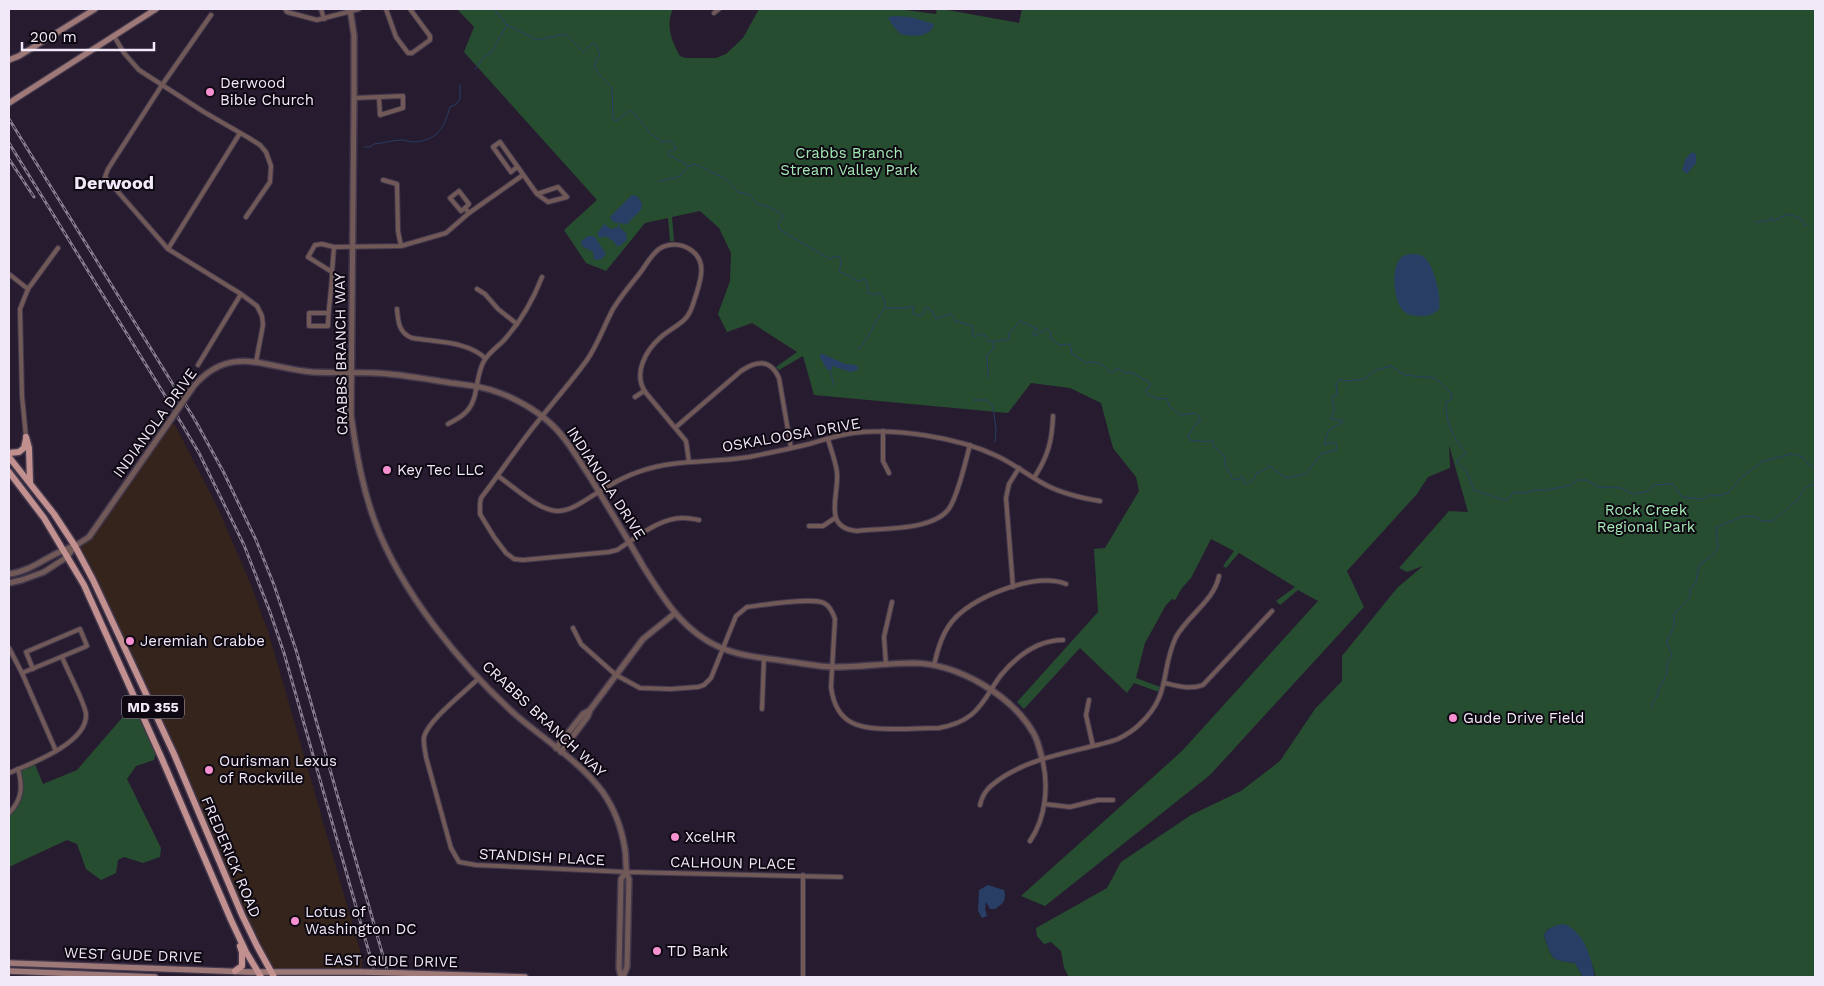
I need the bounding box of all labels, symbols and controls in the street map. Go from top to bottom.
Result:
scale bar [22,20,155,52]
text: 200 m [30,28,77,46]
place label: Derwood Bible Church [220,74,314,109]
marker: Derwood Bible Church [204,86,216,98]
park label: Crabbs Branch Stream Valley Park [780,144,918,179]
district label: Derwood [74,172,154,193]
street label: CRABBS BRANCH WAY [331,272,351,435]
street label: INDIANOLA DRIVE [109,365,201,481]
street label: OSKALOOSA DRIVE [720,414,862,456]
street label: INDIANOLA DRIVE [563,423,649,543]
place label: Key Tec LLC [397,461,484,479]
marker: Key Tec LLC [381,464,393,476]
park label: Rock Creek Regional Park [1597,501,1696,536]
place label: Jeremiah Crabbe [140,632,265,650]
marker: Jeremiah Crabbe [124,635,136,647]
street label: CRABBS BRANCH WAY [478,657,610,781]
road number: MD 355 [122,696,184,719]
place label: Gude Drive Field [1463,709,1585,727]
marker: Gude Drive Field [1447,712,1459,724]
place label: Ourisman Lexus of Rockville [219,752,337,787]
marker: Ourisman Lexus of Rockville [203,764,215,776]
street label: FREDERICK ROAD [197,794,265,920]
place label: XcelHR [685,828,736,846]
marker: XcelHR [669,831,681,843]
street label: STANDISH PLACE [478,845,606,869]
street label: CALHOUN PLACE [670,853,796,873]
place label: Lotus of Washington DC [305,903,417,938]
marker: Lotus of Washington DC [289,915,301,927]
place label: TD Bank [667,942,729,960]
street label: WEST GUDE DRIVE [64,944,202,966]
marker: TD Bank [651,945,663,957]
street label: EAST GUDE DRIVE [324,951,458,971]

